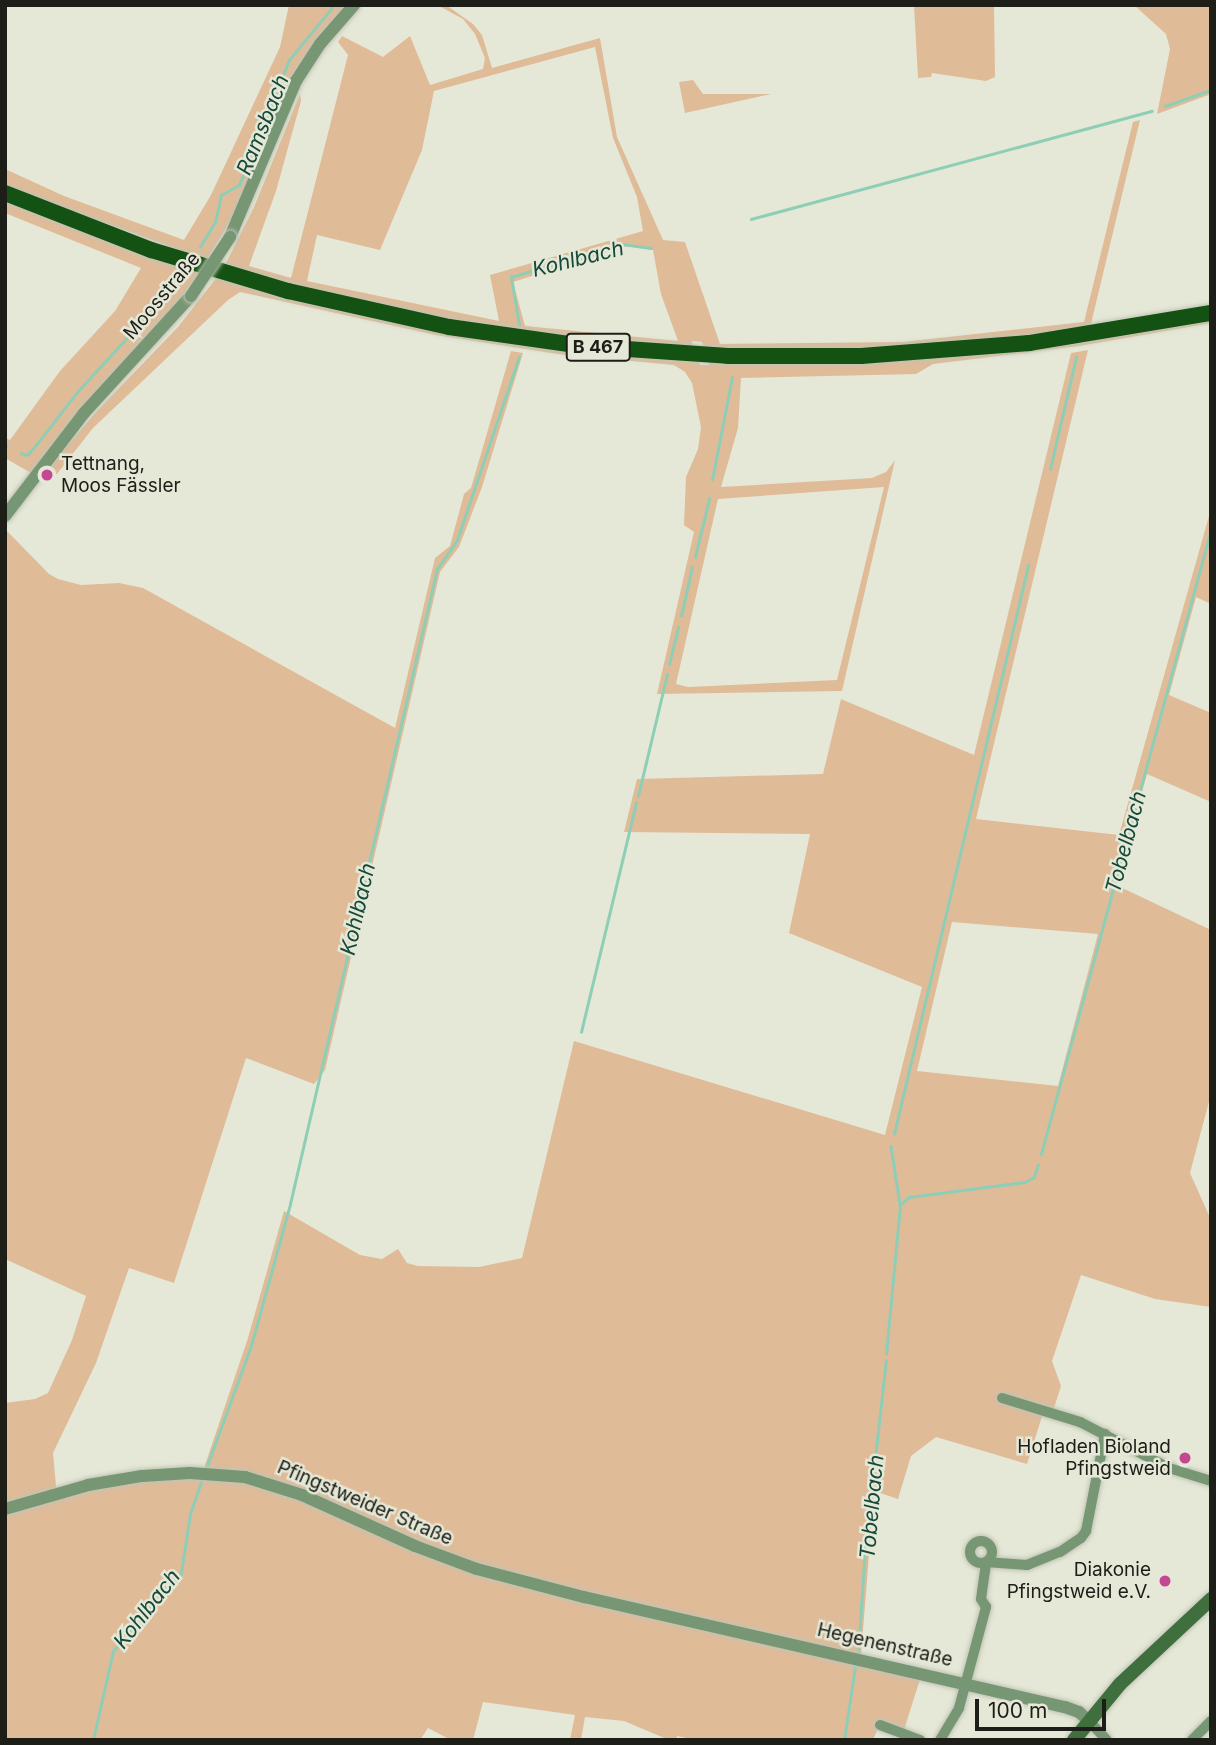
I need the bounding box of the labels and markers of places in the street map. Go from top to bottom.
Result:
place label: Tettnang, Moos Fässler [61,453,181,497]
marker: Tettnang, Moos Fässler [39,467,55,483]
place label: Hofladen Bioland Pfingstweid [1017,1436,1171,1480]
marker: Hofladen Bioland Pfingstweid [1177,1450,1193,1466]
place label: Diakonie Pfingstweid e.V. [1007,1559,1151,1603]
marker: Diakonie Pfingstweid e.V. [1157,1573,1173,1589]

